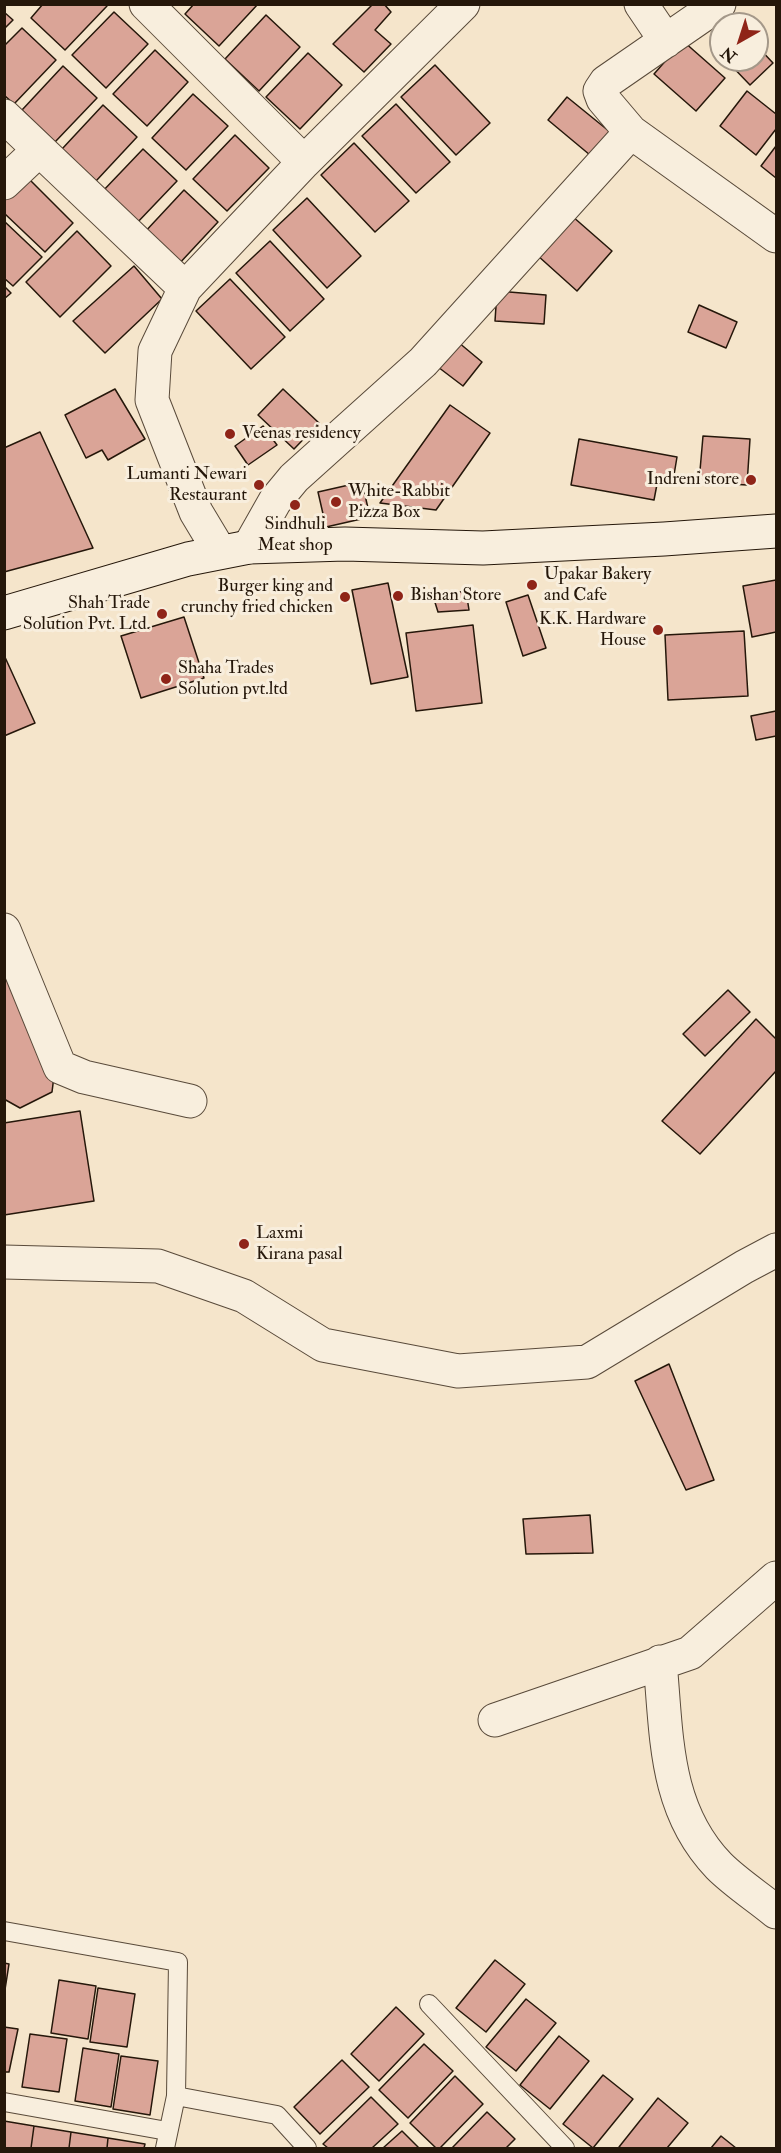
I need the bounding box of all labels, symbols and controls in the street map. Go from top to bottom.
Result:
north arrow [709,12,769,72]
text: N [717,42,741,67]
place label: Veenas residency [242,423,361,445]
marker: Veenas residency [223,427,237,441]
place label: Lumanti Newari Restaurant [126,464,247,506]
place label: Indreni store [647,469,739,491]
marker: Indreni store [744,473,758,487]
marker: Lumanti Newari Restaurant [252,478,266,492]
place label: White-Rabbit Pizza Box [348,481,450,524]
marker: White-Rabbit Pizza Box [329,495,343,509]
marker: Sindhuli Meat shop [288,498,302,512]
place label: Sindhuli Meat shop [258,514,332,556]
place label: Upakar Bakery and Cafe [544,564,651,606]
place label: Burger king and crunchy fried chicken [181,576,333,618]
marker: Upakar Bakery and Cafe [525,578,539,592]
place label: Bishan Store [410,585,501,607]
marker: Bishan Store [391,589,405,603]
marker: Burger king and crunchy fried chicken [338,590,352,604]
place label: Shah Trade Solution Pvt. Ltd. [23,593,150,636]
marker: Shah Trade Solution Pvt. Ltd. [155,607,169,621]
place label: K.K. Hardware House [539,609,646,652]
marker: K.K. Hardware House [651,623,665,637]
place label: Shaha Trades Solution pvt.ltd [178,658,288,700]
marker: Shaha Trades Solution pvt.ltd [159,672,173,686]
place label: Laxmi Kirana pasal [256,1223,343,1266]
marker: Laxmi Kirana pasal [237,1237,251,1251]

